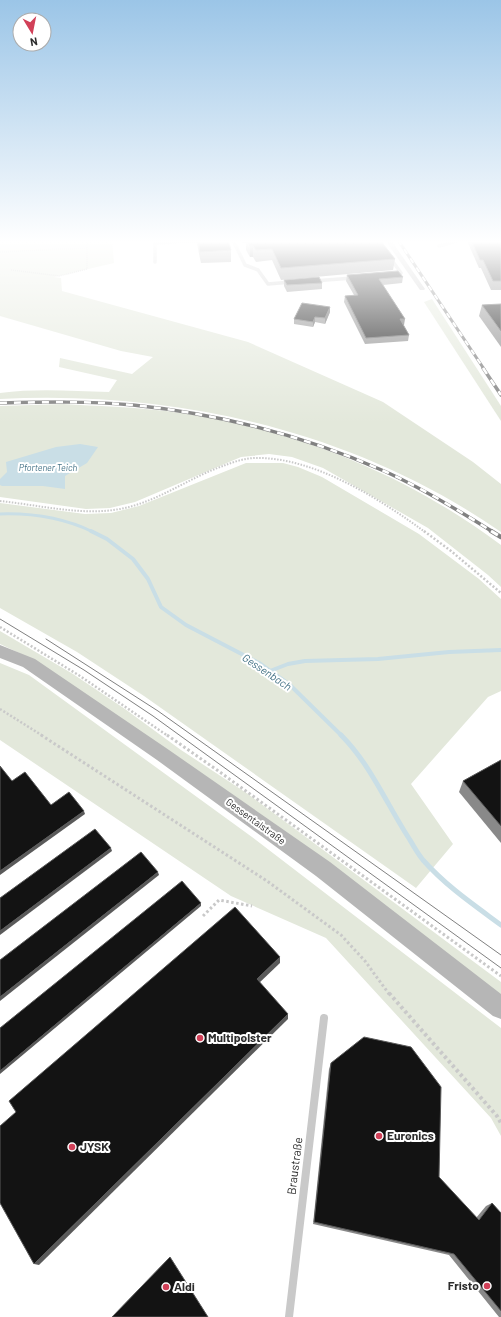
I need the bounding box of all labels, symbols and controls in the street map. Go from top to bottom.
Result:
north arrow [12,12,52,52]
text: N [29,35,39,49]
water label: Pfortener Teich [19,462,77,473]
water label: Gessenbach [240,650,295,693]
street label: Gessentalstraße [224,795,288,847]
place label: Multipolster [208,1030,272,1044]
marker: Multipolster [195,1033,205,1043]
place label: Euronics [387,1128,434,1142]
marker: Euronics [374,1131,384,1141]
street label: Braustraße [284,1136,304,1196]
place label: JYSK [80,1139,109,1153]
marker: JYSK [67,1142,77,1152]
place label: Fristo [448,1278,479,1292]
place label: Aldi [174,1279,195,1293]
marker: Fristo [482,1281,492,1291]
marker: Aldi [161,1282,171,1292]

